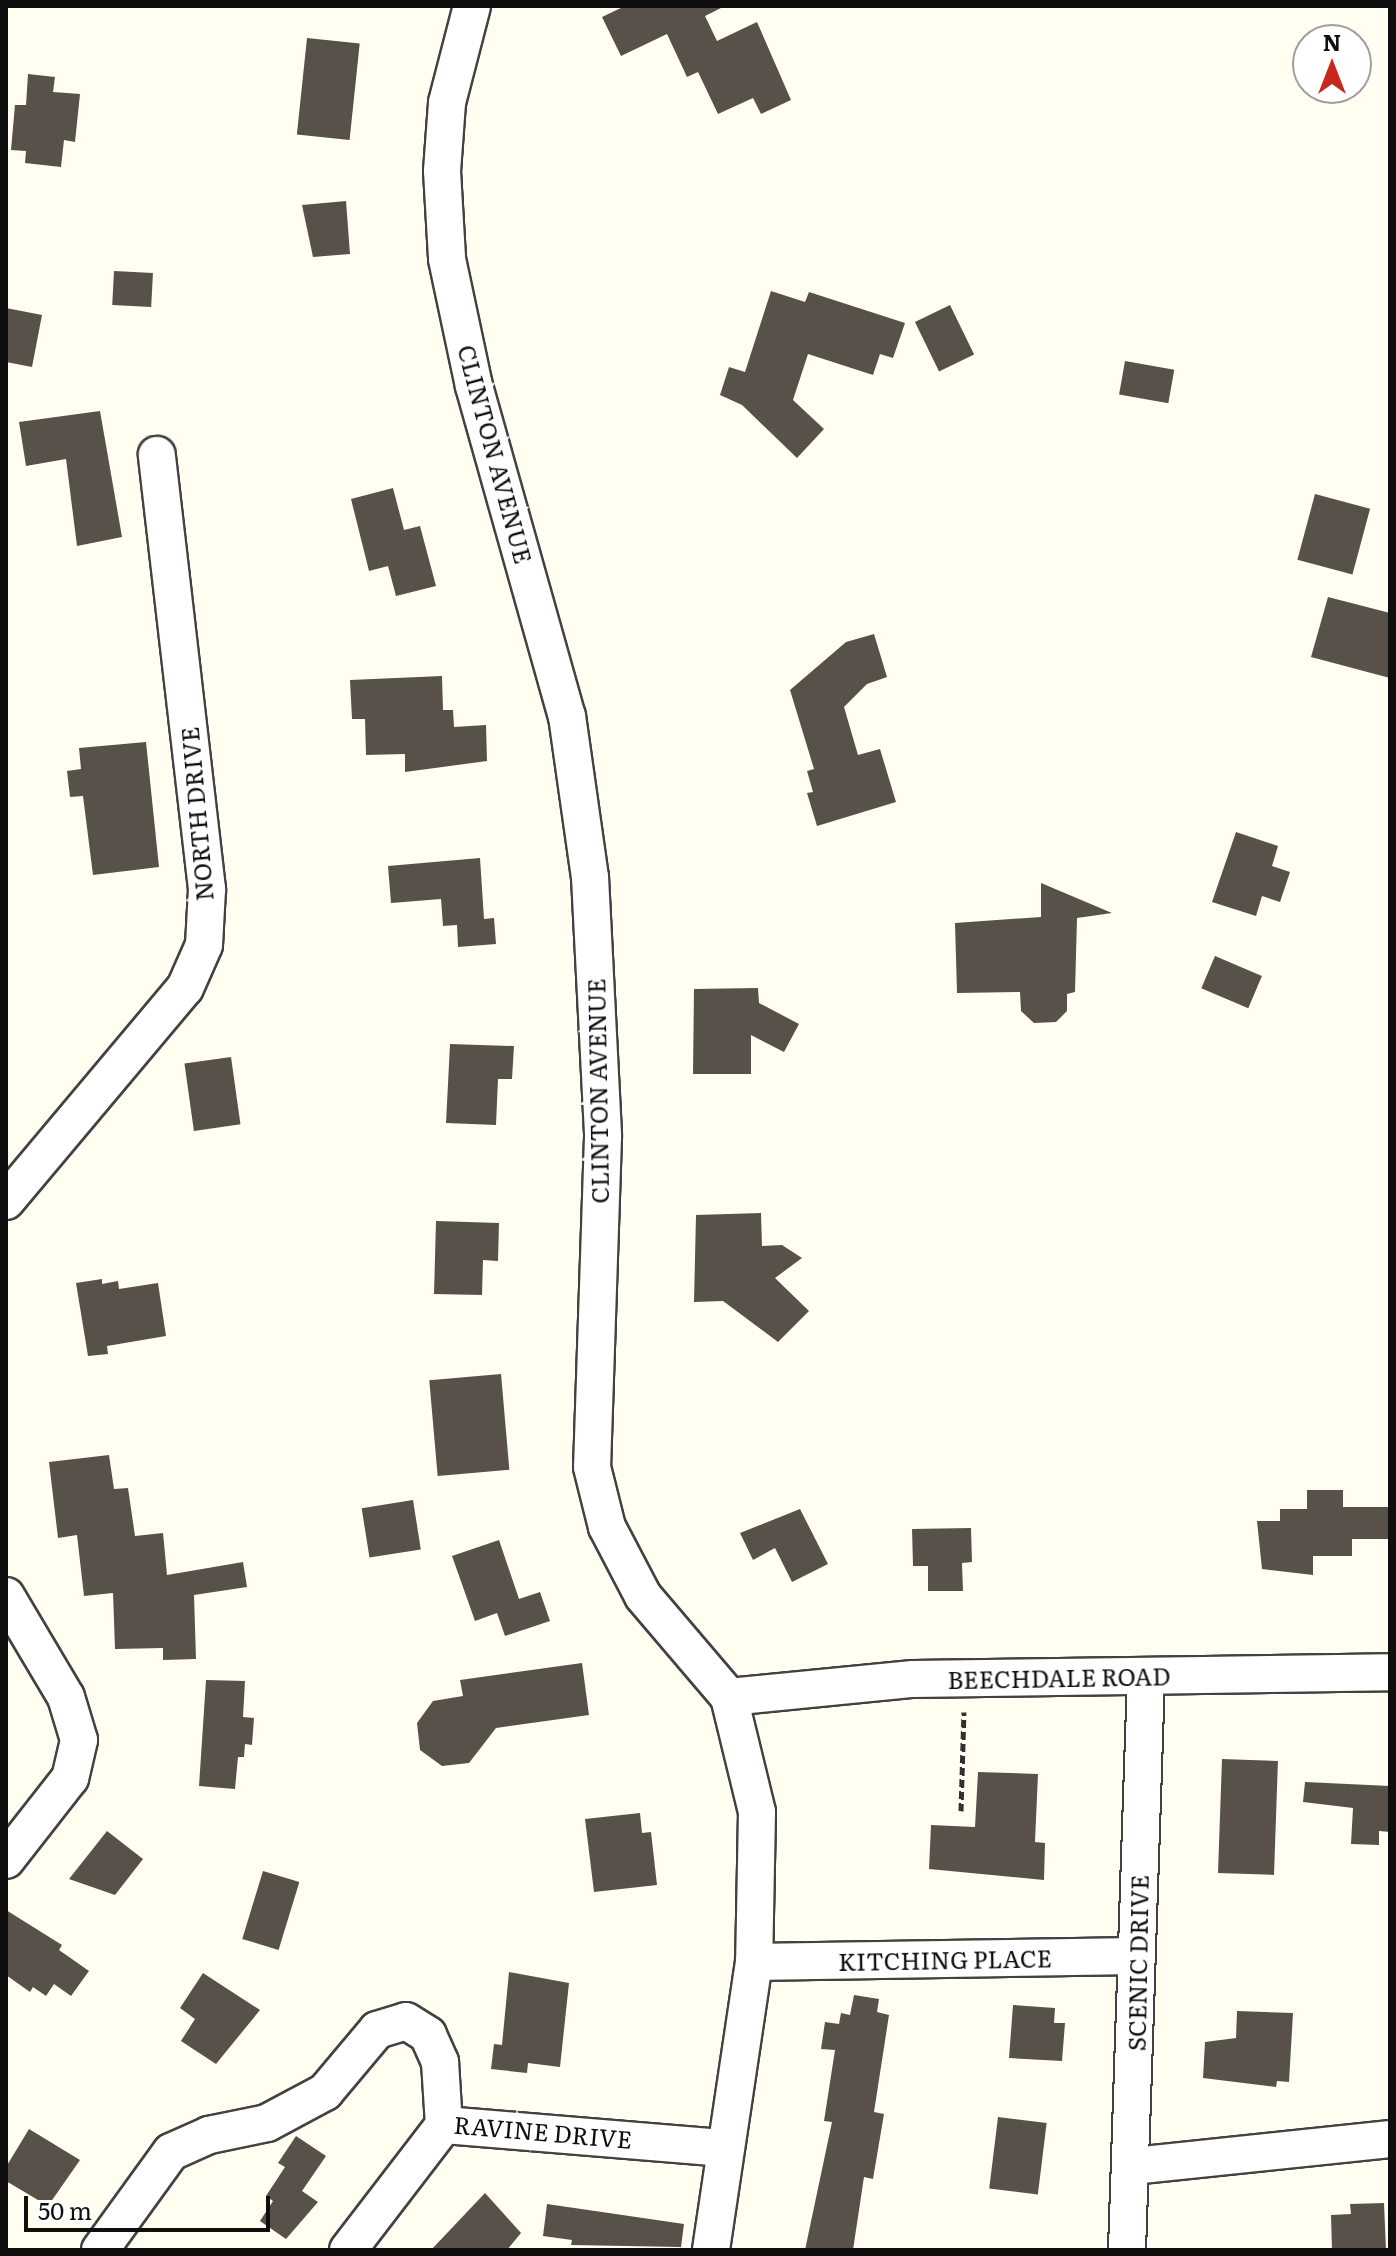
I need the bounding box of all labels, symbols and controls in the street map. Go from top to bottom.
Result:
north arrow [1292,24,1372,104]
text: N [1323,25,1341,58]
street label: CLINTON AVENUE [453,341,539,567]
street label: NORTH DRIVE [174,726,218,902]
street label: CLINTON AVENUE [581,978,613,1204]
street label: BEECHDALE ROAD [947,1661,1171,1693]
street label: SCENIC DRIVE [1121,1875,1153,2051]
street label: KITCHING PLACE [838,1943,1052,1975]
street label: RAVINE DRIVE [453,2109,633,2153]
scale bar [28,2180,274,2230]
text: 50 m [38,2192,92,2227]

